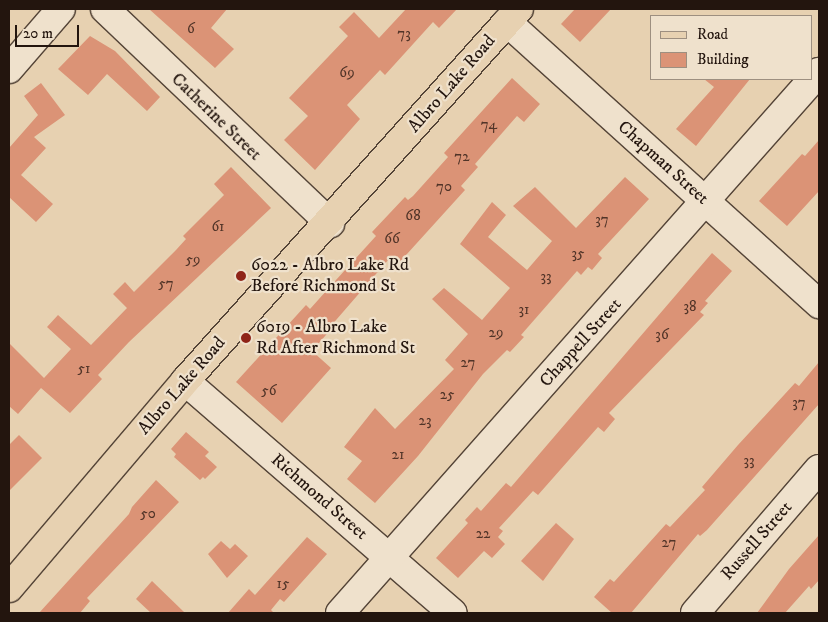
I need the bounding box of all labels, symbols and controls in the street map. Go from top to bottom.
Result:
scale bar [18,15,81,47]
legend [650,15,813,80]
house number: 6 [187,20,195,38]
text: 20 m [23,24,53,43]
house number: 73 [397,25,411,43]
text: Road [697,25,728,44]
street label: Albro Lake Road [404,31,500,137]
text: Building [697,50,749,69]
house number: 69 [339,64,355,82]
street label: Catherine Street [166,69,266,165]
house number: 74 [481,116,497,134]
street label: Chapman Street [613,116,713,210]
house number: 72 [454,148,470,166]
house number: 70 [436,178,452,196]
house number: 68 [405,207,421,225]
house number: 37 [595,211,609,229]
house number: 61 [211,218,225,236]
house number: 66 [384,230,400,248]
house number: 35 [571,245,585,263]
house number: 59 [186,251,200,269]
place label: 6022 - Albro Lake Rd Before Richmond St [251,255,409,298]
house number: 33 [540,268,552,286]
marker: 6022 - Albro Lake Rd Before Richmond St [235,270,247,282]
house number: 57 [158,275,174,293]
street label: Chappell Street [536,294,626,392]
house number: 38 [683,298,697,316]
house number: 31 [518,301,530,319]
place label: 6019 - Albro Lake Rd After Richmond St [256,317,415,359]
house number: 29 [489,324,503,342]
house number: 36 [655,326,669,344]
marker: 6019 - Albro Lake Rd After Richmond St [240,332,252,344]
street label: Albro Lake Road [134,333,230,439]
house number: 27 [461,354,475,372]
house number: 51 [78,360,90,378]
house number: 56 [261,382,277,400]
house number: 25 [440,386,454,404]
house number: 37 [792,394,806,412]
house number: 23 [419,412,431,430]
house number: 21 [392,446,404,464]
street label: Richmond Street [266,449,372,545]
house number: 33 [743,452,755,470]
street label: Russell Street [717,497,797,585]
house number: 50 [140,505,156,523]
house number: 22 [476,525,490,543]
house number: 27 [662,534,676,552]
house number: 15 [277,575,289,593]

